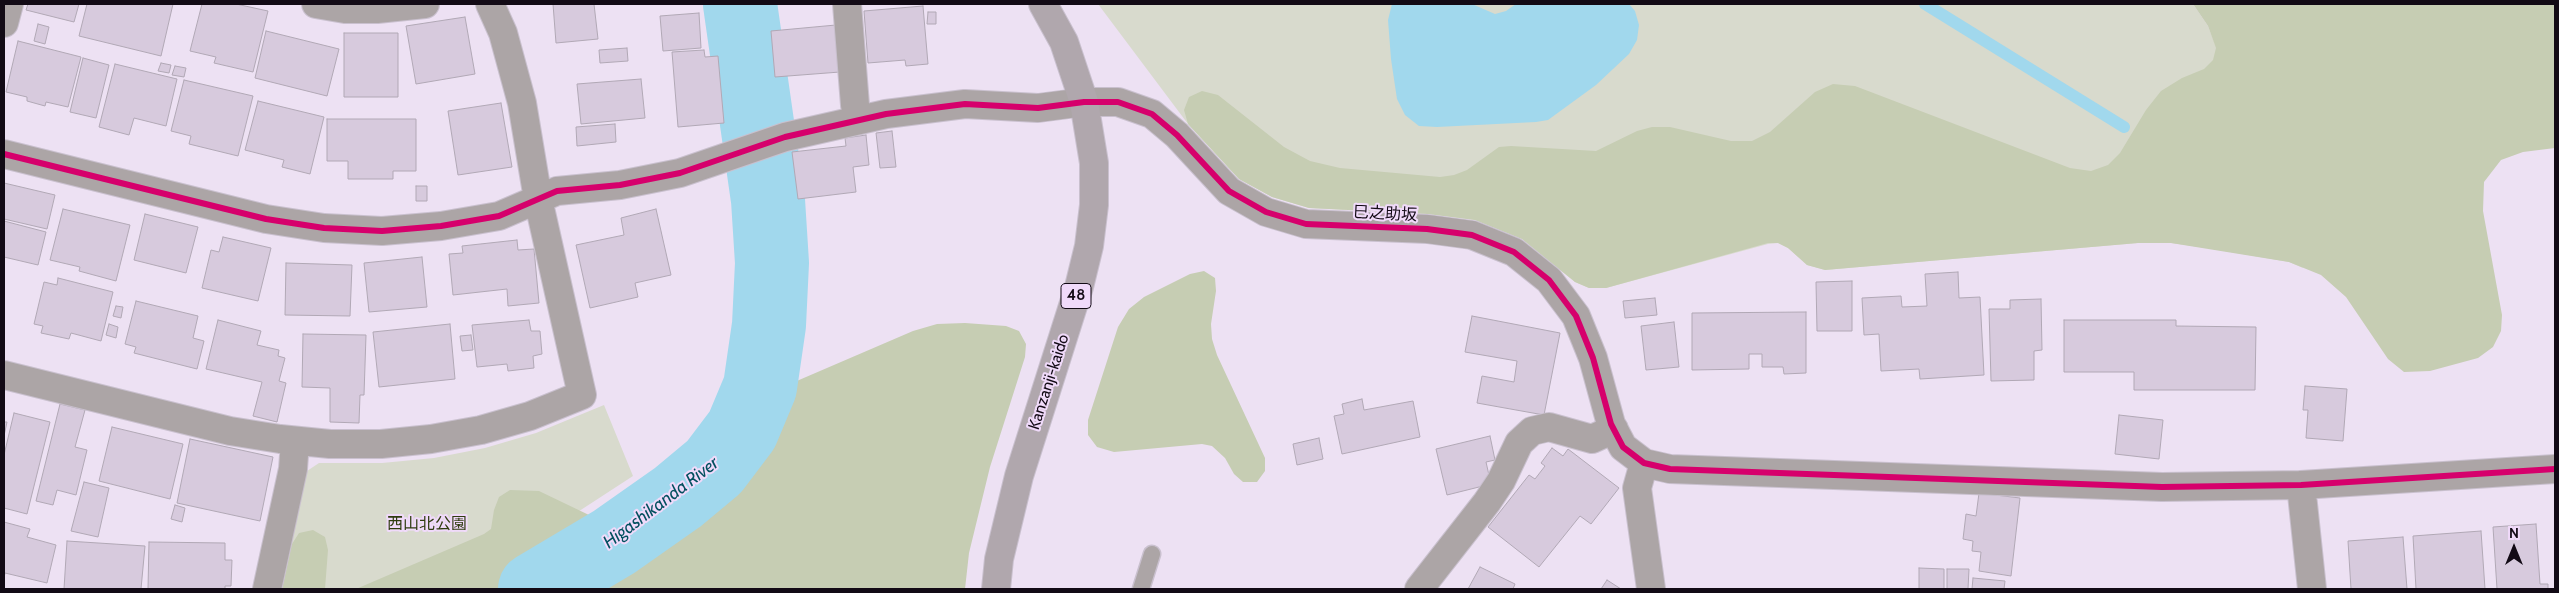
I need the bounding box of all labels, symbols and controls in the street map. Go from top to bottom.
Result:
street label: 巳之助坂 [1353,203,1417,225]
road number: 48 [1061,284,1091,308]
street label: Kanzanji-kaido [1025,332,1073,432]
water label: Higashikanda River [599,453,723,553]
park label: 西山北公園 [387,514,467,534]
north arrow [2489,523,2539,573]
text: N [2509,524,2519,542]

